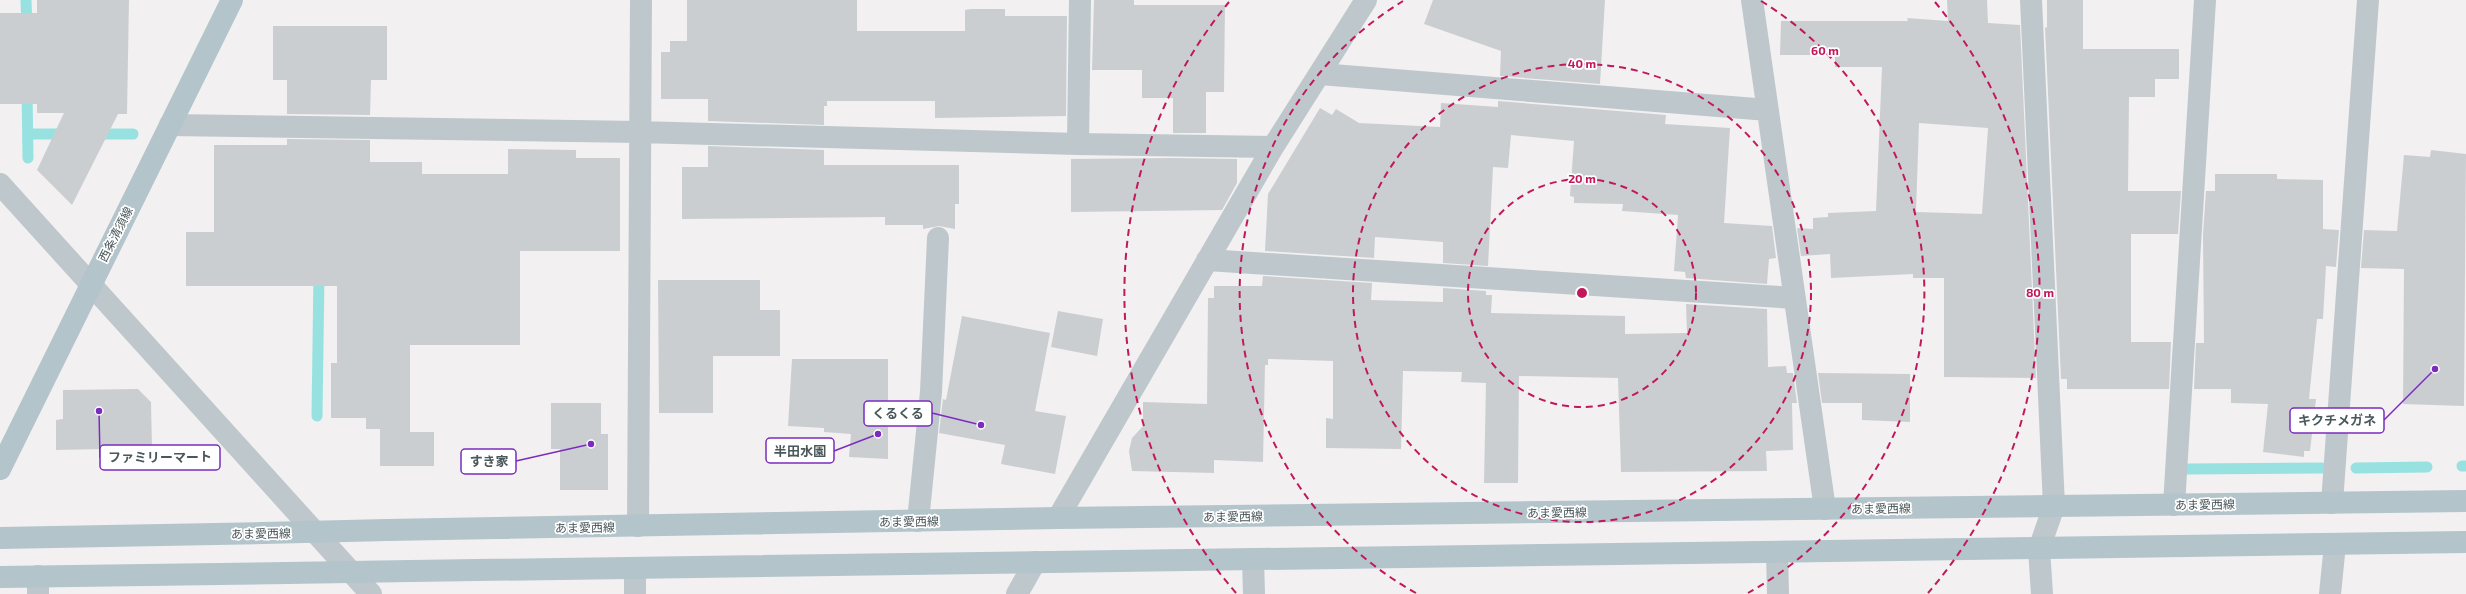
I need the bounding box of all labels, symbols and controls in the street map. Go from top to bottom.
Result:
text: 60 m [1811,43,1839,57]
text: 40 m [1568,56,1596,70]
text: 20 m [1568,171,1596,185]
street label: 西条清須線 [95,204,135,264]
text: 80 m [2026,285,2054,299]
centre of rings [1575,286,1589,300]
callout: くるくる [864,401,932,426]
text: くるくる [872,405,924,421]
callout: キクチメガネ [2290,408,2384,433]
text: キクチメガネ [2298,412,2376,428]
callout: 半田水園 [766,438,834,463]
text: 半田水園 [774,443,826,459]
callout: ファミリーマート [100,445,220,470]
text: ファミリーマート [108,449,212,465]
callout: すき家 [461,449,516,474]
text: すき家 [469,453,509,469]
street label: あま愛西線 [2175,496,2235,512]
street label: あま愛西線 [1851,500,1911,516]
street label: あま愛西線 [1527,504,1587,520]
street label: あま愛西線 [1203,508,1263,524]
street label: あま愛西線 [879,513,939,529]
street label: あま愛西線 [555,519,615,535]
street label: あま愛西線 [231,525,291,541]

